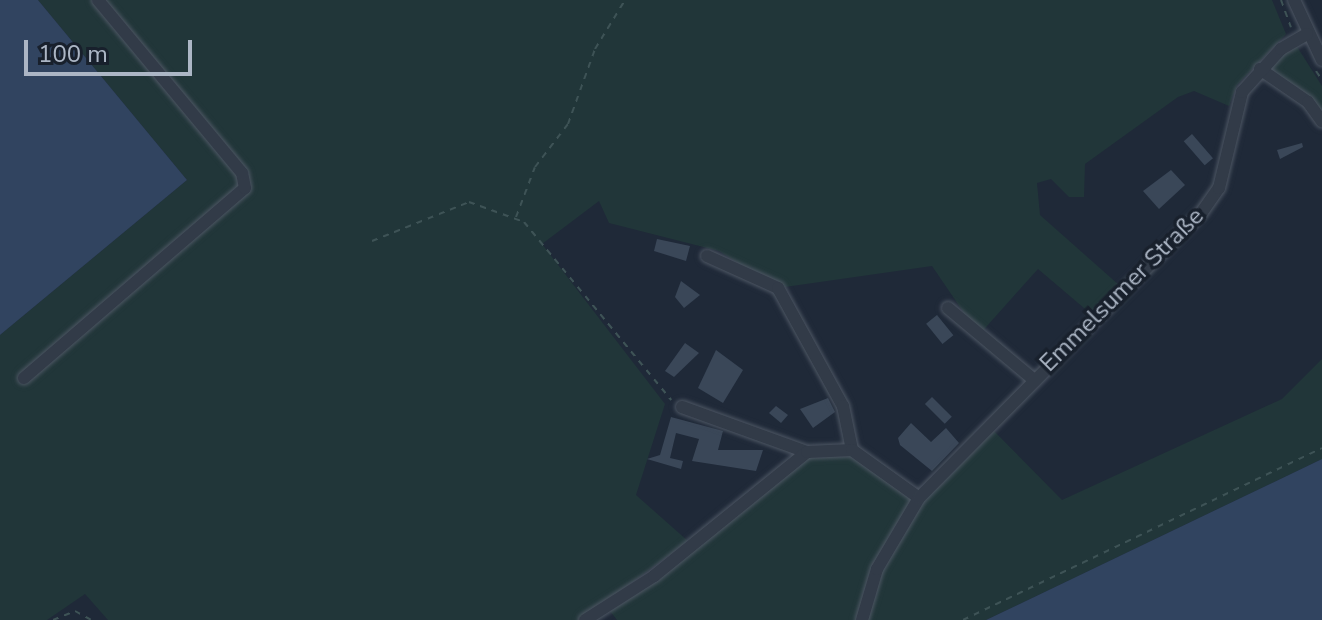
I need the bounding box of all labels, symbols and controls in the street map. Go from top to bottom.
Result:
scale bar [28,24,196,74]
text: 100 m [38,38,108,70]
street label: Emmelsumer Straße [1034,202,1210,378]

